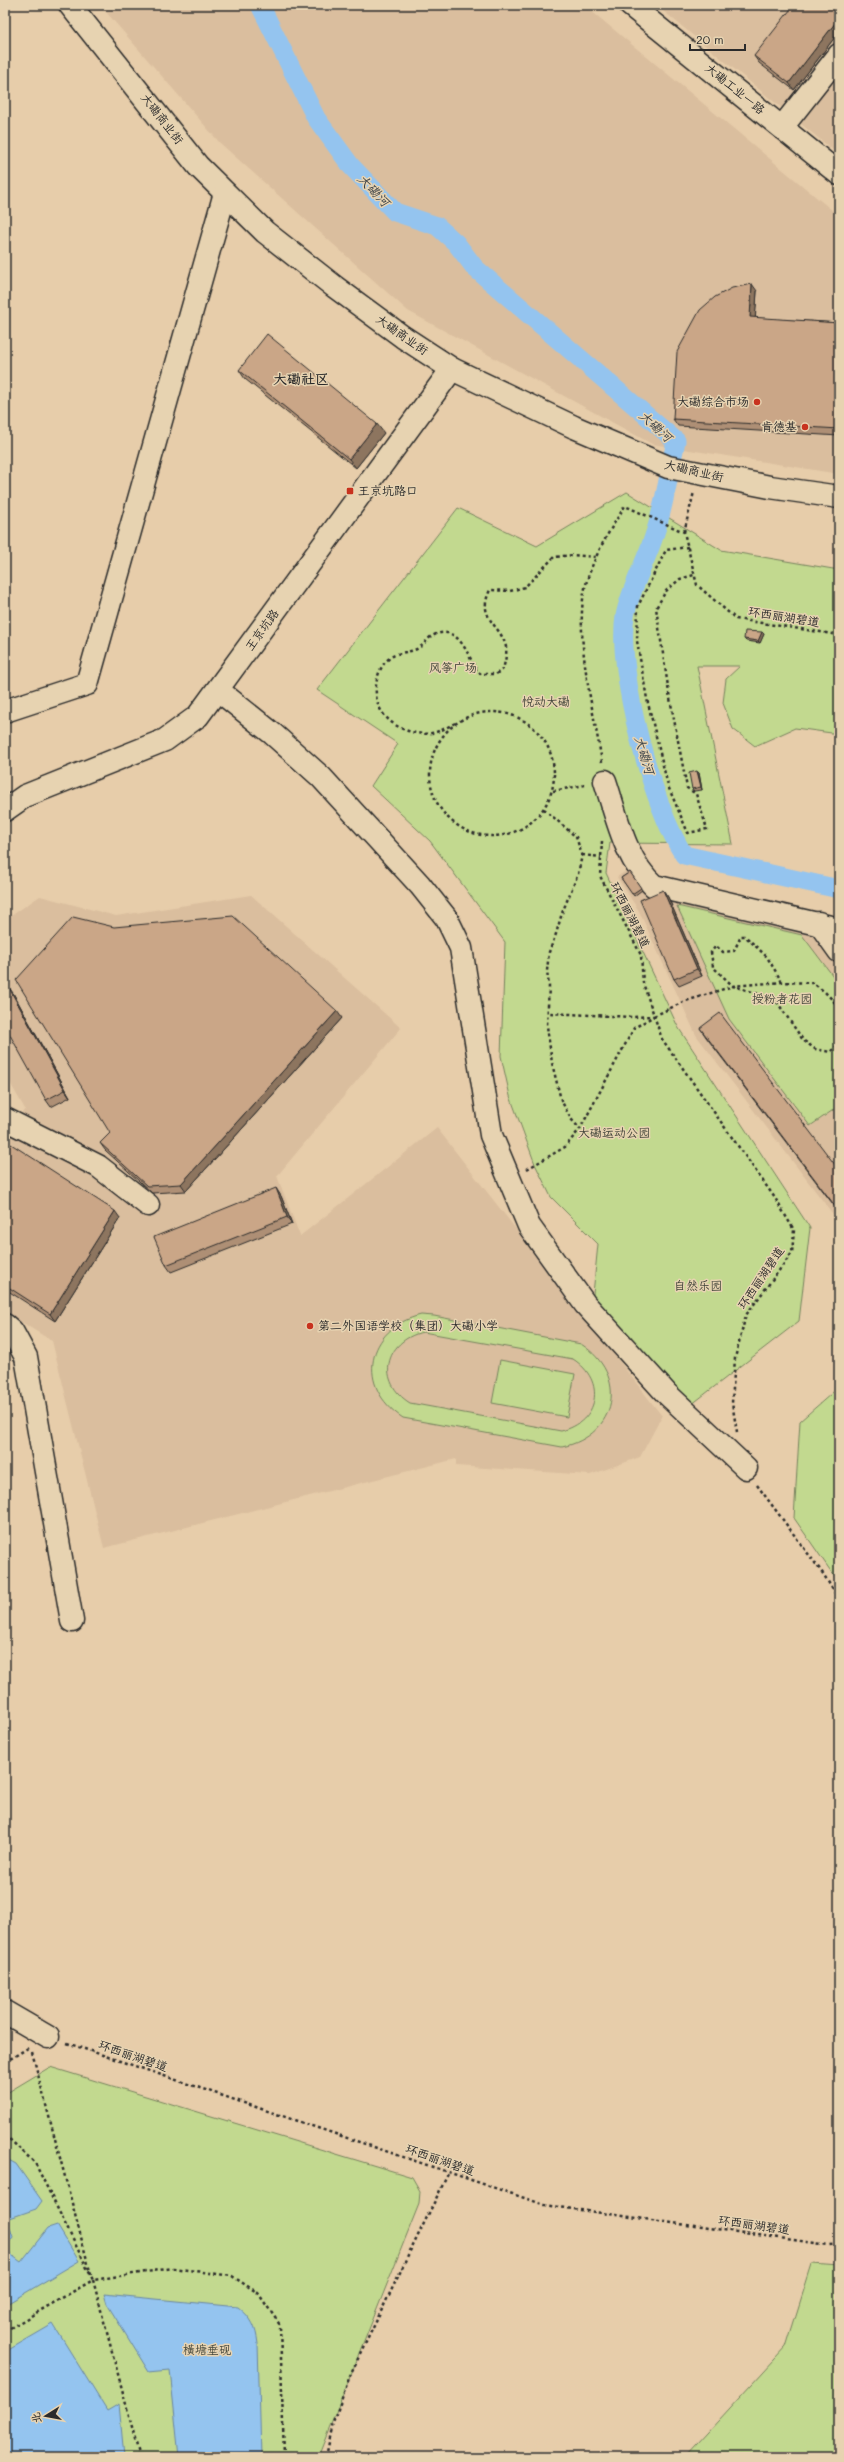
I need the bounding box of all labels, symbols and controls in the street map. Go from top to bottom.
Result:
scale bar [690,26,745,52]
text: 20 m [696,31,724,47]
street label: 大磡工业一路 [703,59,769,117]
street label: 大磡商业街 [138,90,188,147]
water label: 大磡河 [355,170,395,211]
street label: 大磡商业街 [373,310,432,358]
district label: 大磡社区 [273,369,329,388]
place label: 大磡综合市场 [677,393,749,409]
marker: 大磡综合市场 [752,397,762,407]
water label: 大磡河 [636,406,678,446]
place label: 肯德基 [761,418,797,434]
marker: 肯德基 [800,422,810,432]
street label: 大磡商业街 [663,455,725,485]
place label: 王京坑路口 [358,482,418,498]
marker: 王京坑路口 [345,486,355,496]
street label: 环西丽湖碧道 [747,602,821,630]
street label: 王京坑路 [241,605,282,654]
park label: 风筝广场 [429,659,477,675]
park label: 悦动大磡 [522,693,570,709]
water label: 大磡河 [632,734,660,778]
street label: 环西丽湖碧道 [607,879,654,950]
park label: 授粉者花园 [752,990,812,1006]
park label: 大磡运动公园 [578,1124,650,1140]
street label: 环西丽湖碧道 [733,1243,787,1312]
park label: 自然乐园 [674,1277,722,1293]
place label: 第二外国语学校（集团）大磡小学 [318,1317,498,1333]
marker: 第二外国语学校（集团）大磡小学 [305,1321,315,1331]
street label: 环西丽湖碧道 [97,2036,170,2074]
street label: 环西丽湖碧道 [404,2140,477,2178]
street label: 环西丽湖碧道 [717,2211,791,2237]
park label: 横塘垂砚 [183,2341,231,2357]
north arrow [26,2396,66,2436]
text: 北 [27,2411,44,2425]

